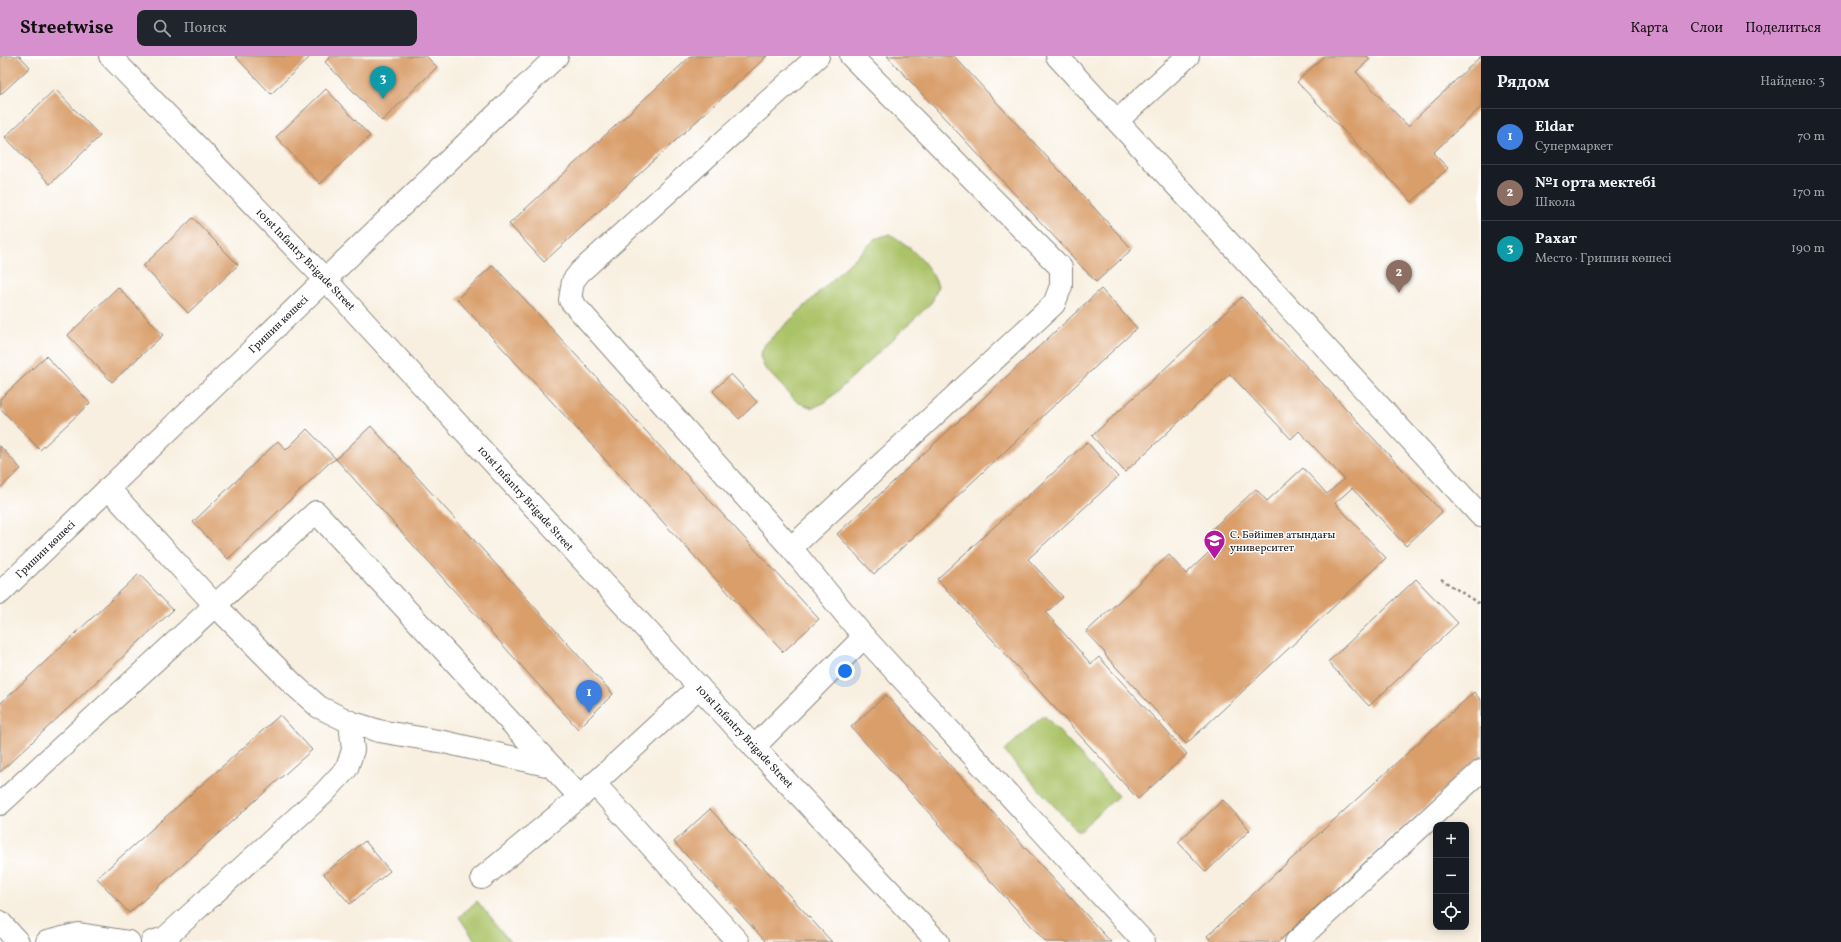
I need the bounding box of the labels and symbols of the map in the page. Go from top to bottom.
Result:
pin: 3 [370,66,396,99]
street label: 101st Infantry Brigade Street [252,206,358,315]
pin: 2 [1386,260,1412,293]
street label: Гришин көшесі [246,293,312,357]
street label: 101st Infantry Brigade Street [474,443,576,555]
street label: Гришин көшесі [13,518,79,582]
school or university icon: С. Бәйішев атындағы университет [1201,527,1227,560]
place label: С. Бәйішев атындағы университет [1230,528,1336,556]
your location [835,661,855,681]
pin: 1 [576,680,602,713]
street label: 101st Infantry Brigade Street [692,682,796,792]

